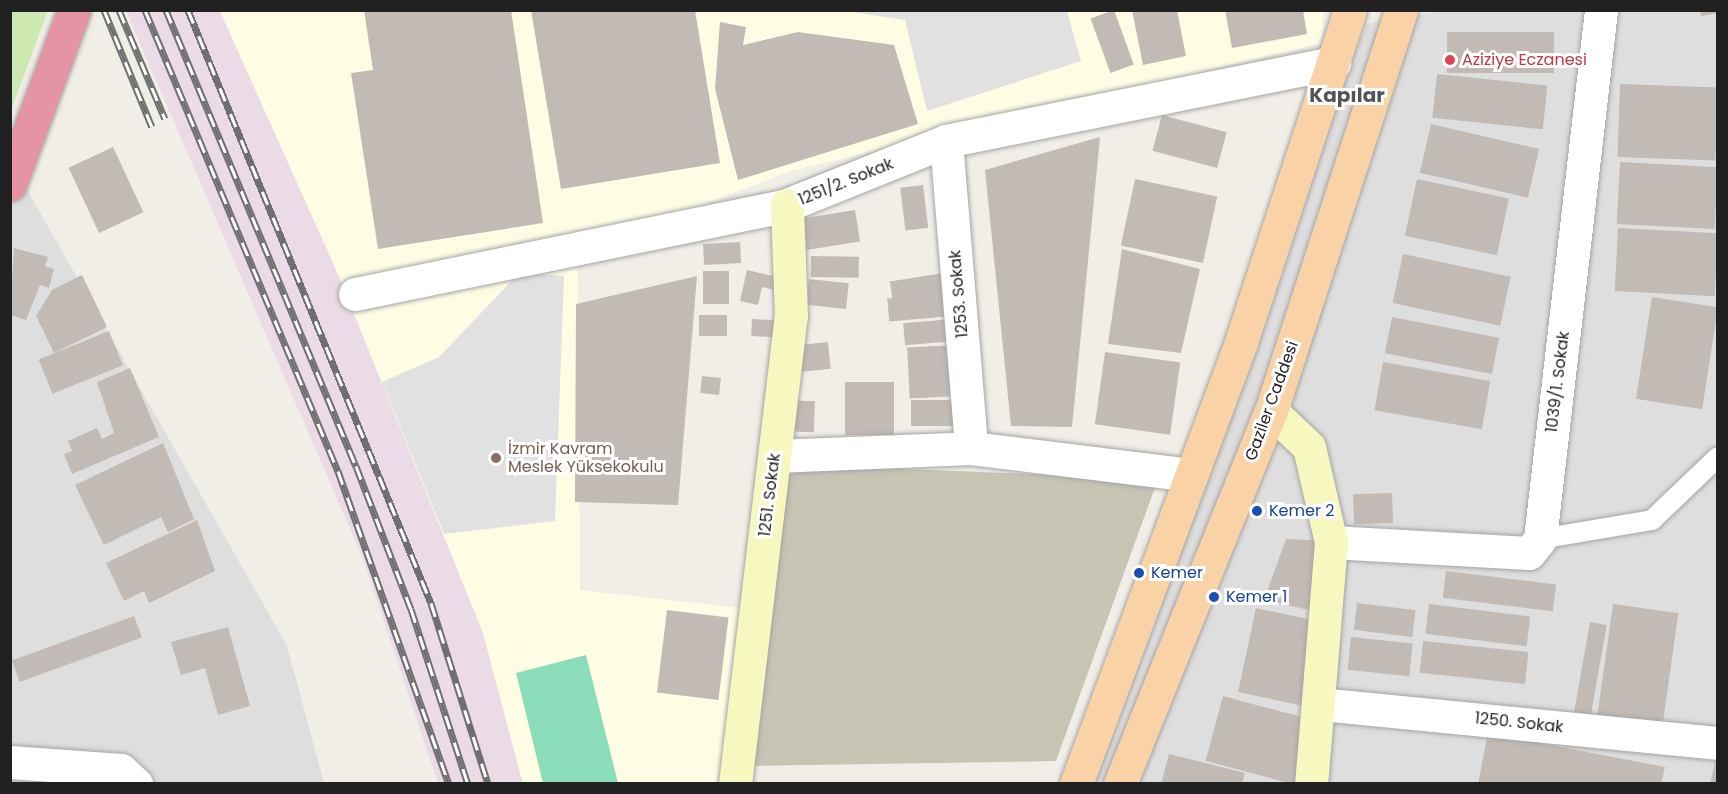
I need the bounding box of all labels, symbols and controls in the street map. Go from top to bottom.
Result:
place label: Aziziye Eczanesi [1462,50,1587,70]
marker: Aziziye Eczanesi [1443,53,1457,67]
district label: Kapılar [1309,83,1385,107]
street label: 1251/2. Sokak [796,154,896,210]
street label: 1253. Sokak [946,249,972,339]
street label: 1039/1. Sokak [1542,330,1574,434]
street label: Gaziler Caddesi [1242,339,1302,463]
place label: İzmir Kavram Meslek Yüksekokulu [508,439,664,477]
marker: İzmir Kavram Meslek Yüksekokulu [489,451,503,465]
street label: 1251. Sokak [755,452,785,538]
place label: Kemer 2 [1269,501,1334,521]
marker: Kemer 2 [1250,504,1264,518]
place label: Kemer [1151,563,1203,583]
marker: Kemer [1132,566,1146,580]
place label: Kemer 1 [1226,587,1287,607]
marker: Kemer 1 [1207,590,1221,604]
street label: 1250. Sokak [1474,709,1564,737]

